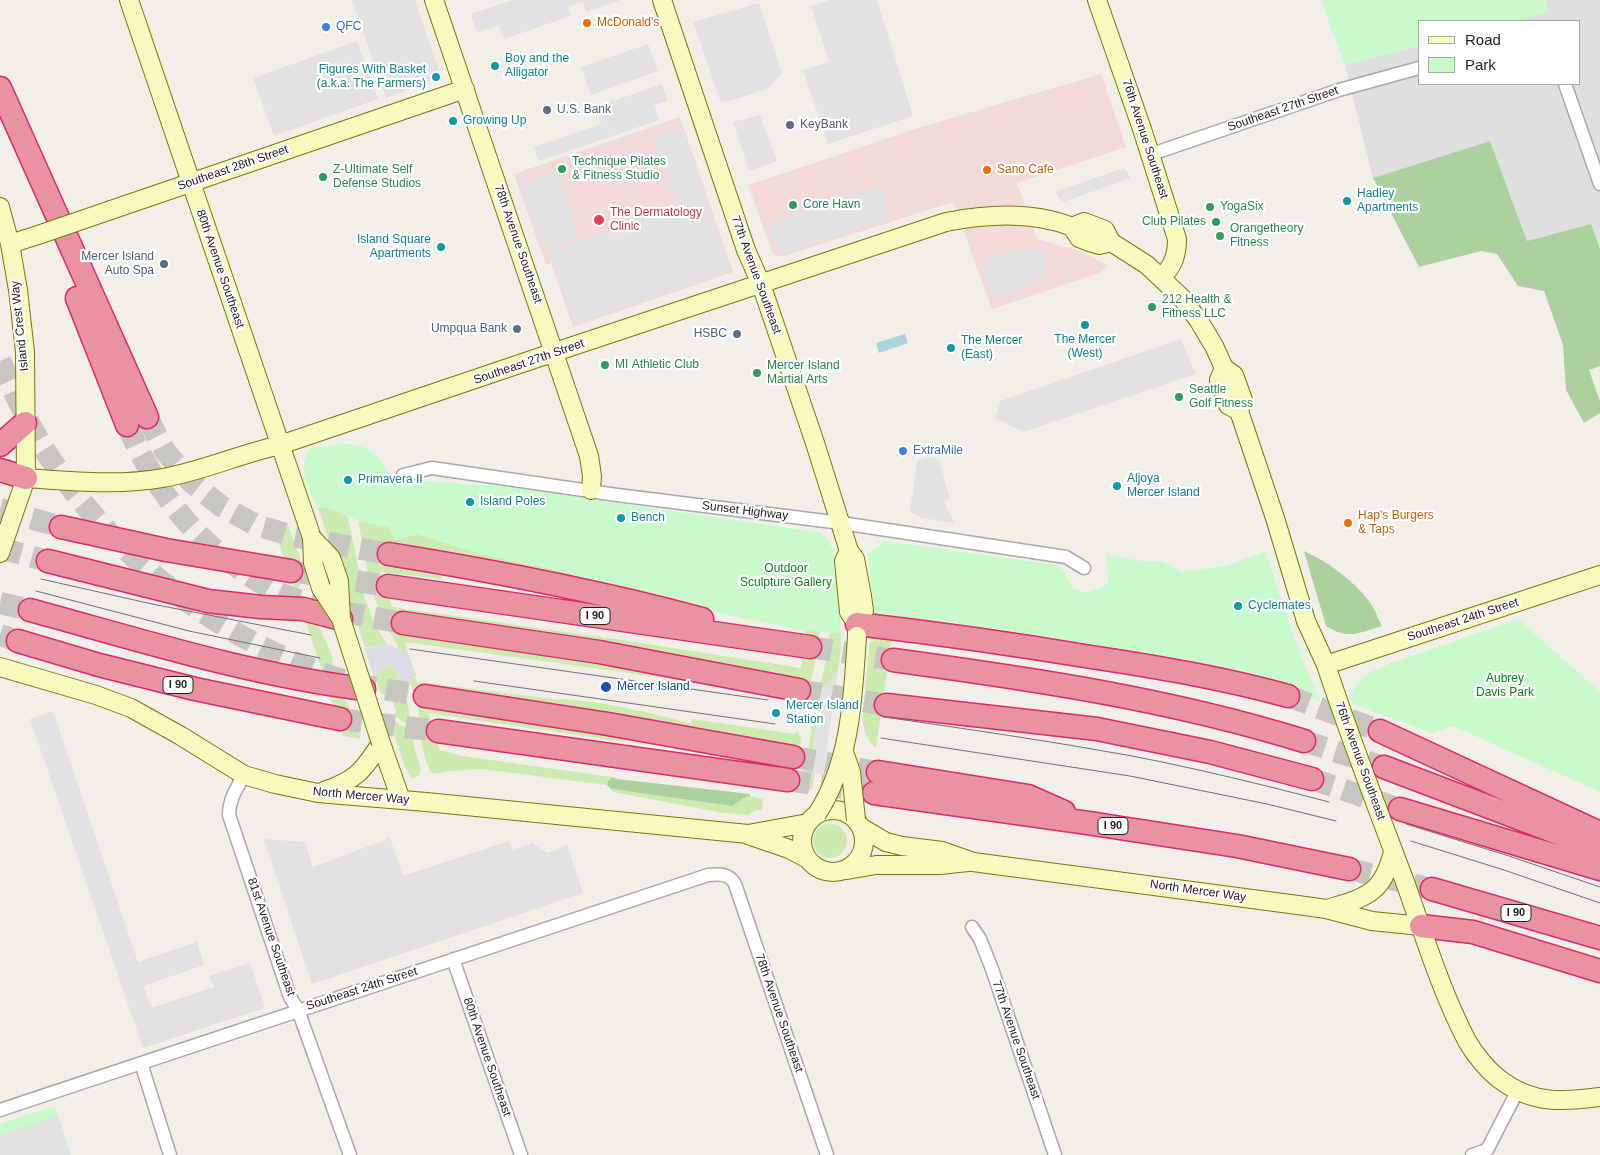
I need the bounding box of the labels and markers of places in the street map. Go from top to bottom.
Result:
place label: McDonald's [597,16,659,30]
marker: McDonald's [581,17,593,29]
place label: QFC [336,20,361,34]
marker: QFC [320,21,332,33]
place label: Boy and the Alligator [505,52,569,80]
marker: Boy and the Alligator [489,60,501,72]
place label: Figures With Basket (a.k.a. The Farmers) [317,63,426,91]
marker: Figures With Basket (a.k.a. The Farmers) [430,71,442,83]
place label: U.S. Bank [557,103,611,117]
marker: U.S. Bank [541,104,553,116]
place label: Growing Up [463,114,526,128]
marker: Growing Up [447,115,459,127]
place label: KeyBank [800,118,848,132]
marker: KeyBank [784,119,796,131]
place label: Technique Pilates & Fitness Studio [572,155,666,183]
place label: Z-Ultimate Self Defense Studios [333,163,421,191]
marker: Technique Pilates & Fitness Studio [556,163,568,175]
place label: Sano Cafe [997,163,1054,177]
marker: Sano Cafe [981,164,993,176]
marker: Z-Ultimate Self Defense Studios [317,171,329,183]
place label: Hadley Apartments [1357,187,1418,215]
marker: Hadley Apartments [1341,195,1353,207]
place label: Core Havn [803,198,860,212]
marker: Core Havn [787,199,799,211]
place label: YogaSix [1220,200,1264,214]
marker: YogaSix [1204,201,1216,213]
place label: The Dermatology Clinic [610,206,702,234]
marker: The Dermatology Clinic [592,213,606,227]
place label: Club Pilates [1142,215,1206,229]
marker: Club Pilates [1210,216,1222,228]
place label: Orangetheory Fitness [1230,222,1303,250]
marker: Orangetheory Fitness [1214,230,1226,242]
place label: Island Square Apartments [357,233,431,261]
marker: Island Square Apartments [435,241,447,253]
place label: Mercer Island Auto Spa [81,250,154,278]
marker: Mercer Island Auto Spa [158,258,170,270]
place label: 212 Health & Fitness LLC [1162,293,1231,321]
marker: 212 Health & Fitness LLC [1146,301,1158,313]
marker: The Mercer (West) [1079,319,1091,331]
place label: Umpqua Bank [431,322,507,336]
marker: Umpqua Bank [511,323,523,335]
place label: HSBC [694,327,727,341]
marker: HSBC [731,328,743,340]
place label: The Mercer (West) [1054,333,1116,361]
place label: The Mercer (East) [961,334,1022,362]
marker: The Mercer (East) [945,342,957,354]
place label: MI Athletic Club [615,358,699,372]
marker: MI Athletic Club [599,359,611,371]
place label: Mercer Island Martial Arts [767,359,840,387]
marker: Mercer Island Martial Arts [751,367,763,379]
place label: Seattle Golf Fitness [1189,383,1253,411]
marker: Seattle Golf Fitness [1173,391,1185,403]
place label: ExtraMile [913,444,963,458]
marker: ExtraMile [897,445,909,457]
place label: Aljoya Mercer Island [1127,472,1200,500]
place label: Primavera II [358,473,423,487]
marker: Primavera II [342,474,354,486]
marker: Aljoya Mercer Island [1111,480,1123,492]
place label: Island Poles [480,495,545,509]
marker: Island Poles [464,496,476,508]
place label: Hap's Burgers & Taps [1358,509,1434,537]
place label: Bench [631,511,665,525]
marker: Bench [615,512,627,524]
marker: Hap's Burgers & Taps [1342,517,1354,529]
place label: Cyclemates [1248,599,1311,613]
marker: Cyclemates [1232,600,1244,612]
marker: Mercer Island [599,680,613,694]
place label: Mercer Island [617,680,690,694]
place label: Mercer Island Station [786,699,859,727]
marker: Mercer Island Station [770,707,782,719]

